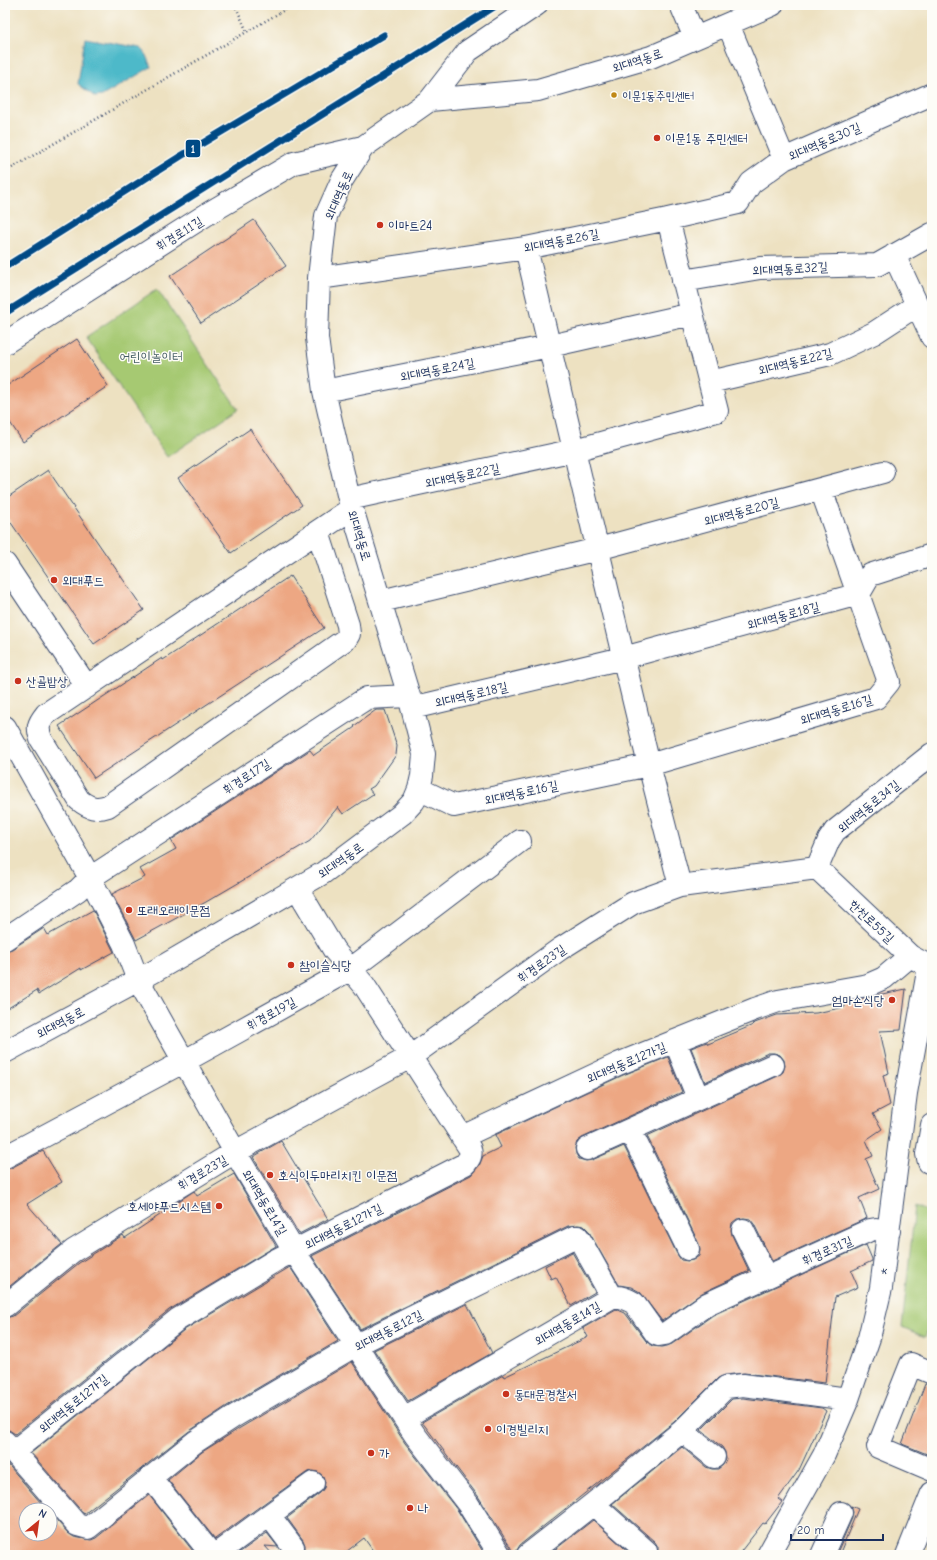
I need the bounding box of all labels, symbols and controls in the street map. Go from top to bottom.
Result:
street label: 외대역동로 [610,45,664,76]
place label: 이문1동주민센터 [622,89,694,103]
marker: 이문1동주민센터 [609,90,619,100]
street label: 외대역동로30길 [786,119,863,163]
place label: 이문1동 주민센터 [665,131,748,146]
marker: 이문1동 주민센터 [652,133,662,143]
line badge: 1 [185,139,201,158]
text: 1 [191,143,195,156]
street label: 외대역동로 [321,168,356,222]
street label: 휘경로11길 [153,213,205,254]
place label: 이마트24 [388,218,432,233]
marker: 이마트24 [375,220,385,230]
street label: 외대역동로26길 [522,226,600,255]
street label: 외대역동로32길 [752,259,828,278]
street label: 외대역동로22길 [756,345,834,378]
park label: 어린이놀이터 [120,349,182,364]
street label: 외대역동로24길 [398,355,476,384]
street label: 외대역동로22길 [423,460,501,491]
street label: 외대역동로20길 [702,494,780,529]
street label: 외대역동로 [345,508,374,562]
place label: 외대푸드 [62,573,104,588]
marker: 외대푸드 [49,575,59,585]
street label: 외대역동로18길 [745,599,821,632]
place label: 산골밥상 [26,674,68,689]
marker: 산골밥상 [13,676,23,686]
street label: 외대역동로18길 [433,679,509,710]
street label: 외대역동로16길 [798,691,874,728]
street label: 휘경로17길 [220,756,273,797]
street label: 외대역동로16길 [483,777,559,808]
street label: 외대역동로34길 [834,777,902,836]
street label: 외대역동로 [315,839,366,882]
street label: 한천로55길 [846,897,897,946]
place label: 또래오래이문점 [137,903,210,918]
marker: 또래오래이문점 [124,905,134,915]
street label: 휘경로23길 [514,941,568,985]
place label: 참이슬식당 [299,958,352,973]
marker: 참이슬식당 [286,960,296,970]
place label: 엄마손식당 [832,993,885,1008]
street label: 휘경로19길 [244,994,298,1033]
marker: 엄마손식당 [887,995,897,1005]
street label: 외대역동로 [34,1004,87,1041]
street label: 외대역동로12가길 [584,1039,668,1086]
street label: 휘경로23길 [175,1152,230,1193]
street label: 외대역동로14길 [239,1167,290,1238]
place label: 호식이두마리치킨 이문점 [278,1168,397,1183]
marker: 호식이두마리치킨 이문점 [265,1170,275,1180]
place label: 호세야푸드시스템 [127,1199,211,1214]
street label: 외대역동로12가길 [302,1200,385,1252]
marker: 호세야푸드시스템 [214,1201,224,1211]
street label: 휘경로31길 [800,1233,855,1268]
street label: ㅊ [875,1265,892,1277]
street label: 외대역동로14길 [531,1298,603,1348]
street label: 외대역동로12길 [352,1307,425,1354]
street label: 외대역동로12가길 [35,1371,111,1436]
place label: 동대문경찰서 [514,1387,577,1402]
marker: 동대문경찰서 [501,1389,511,1399]
place label: 이경빌리지 [496,1422,548,1437]
marker: 이경빌리지 [483,1424,493,1434]
place label: 가 [379,1446,390,1461]
marker: 가 [366,1448,376,1458]
place label: 나 [418,1501,429,1516]
north arrow [18,1502,58,1542]
marker: 나 [405,1503,415,1513]
text: N [36,1506,49,1521]
scale bar [791,1516,883,1542]
text: 20 m [797,1523,825,1537]

